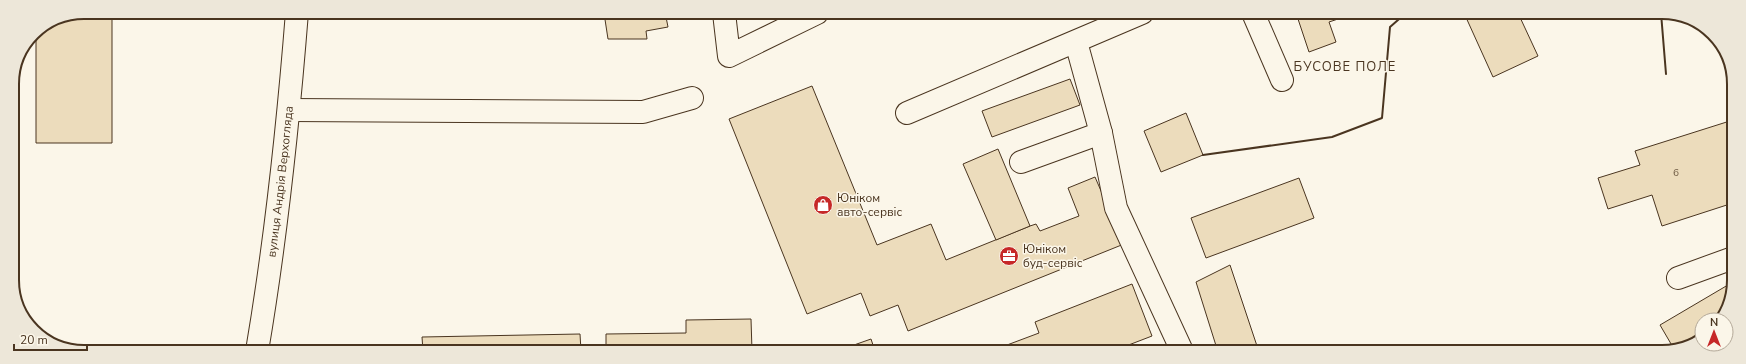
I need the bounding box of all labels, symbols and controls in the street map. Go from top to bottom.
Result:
district label: БУСОВЕ ПОЛЕ [1294,58,1396,76]
street label: вулиця Андрія Верхогляда [263,105,297,258]
house number: 6 [1673,166,1679,180]
place label: Юніком авто-сервіс [837,190,902,220]
shop icon: Юніком авто-сервіс [812,194,834,216]
place label: Юніком буд-сервіс [1023,241,1083,271]
office icon: Юніком буд-сервіс [998,245,1020,267]
north arrow [1694,312,1734,352]
text: N [1710,315,1718,330]
scale bar [14,326,87,352]
text: 20 m [20,332,48,348]

